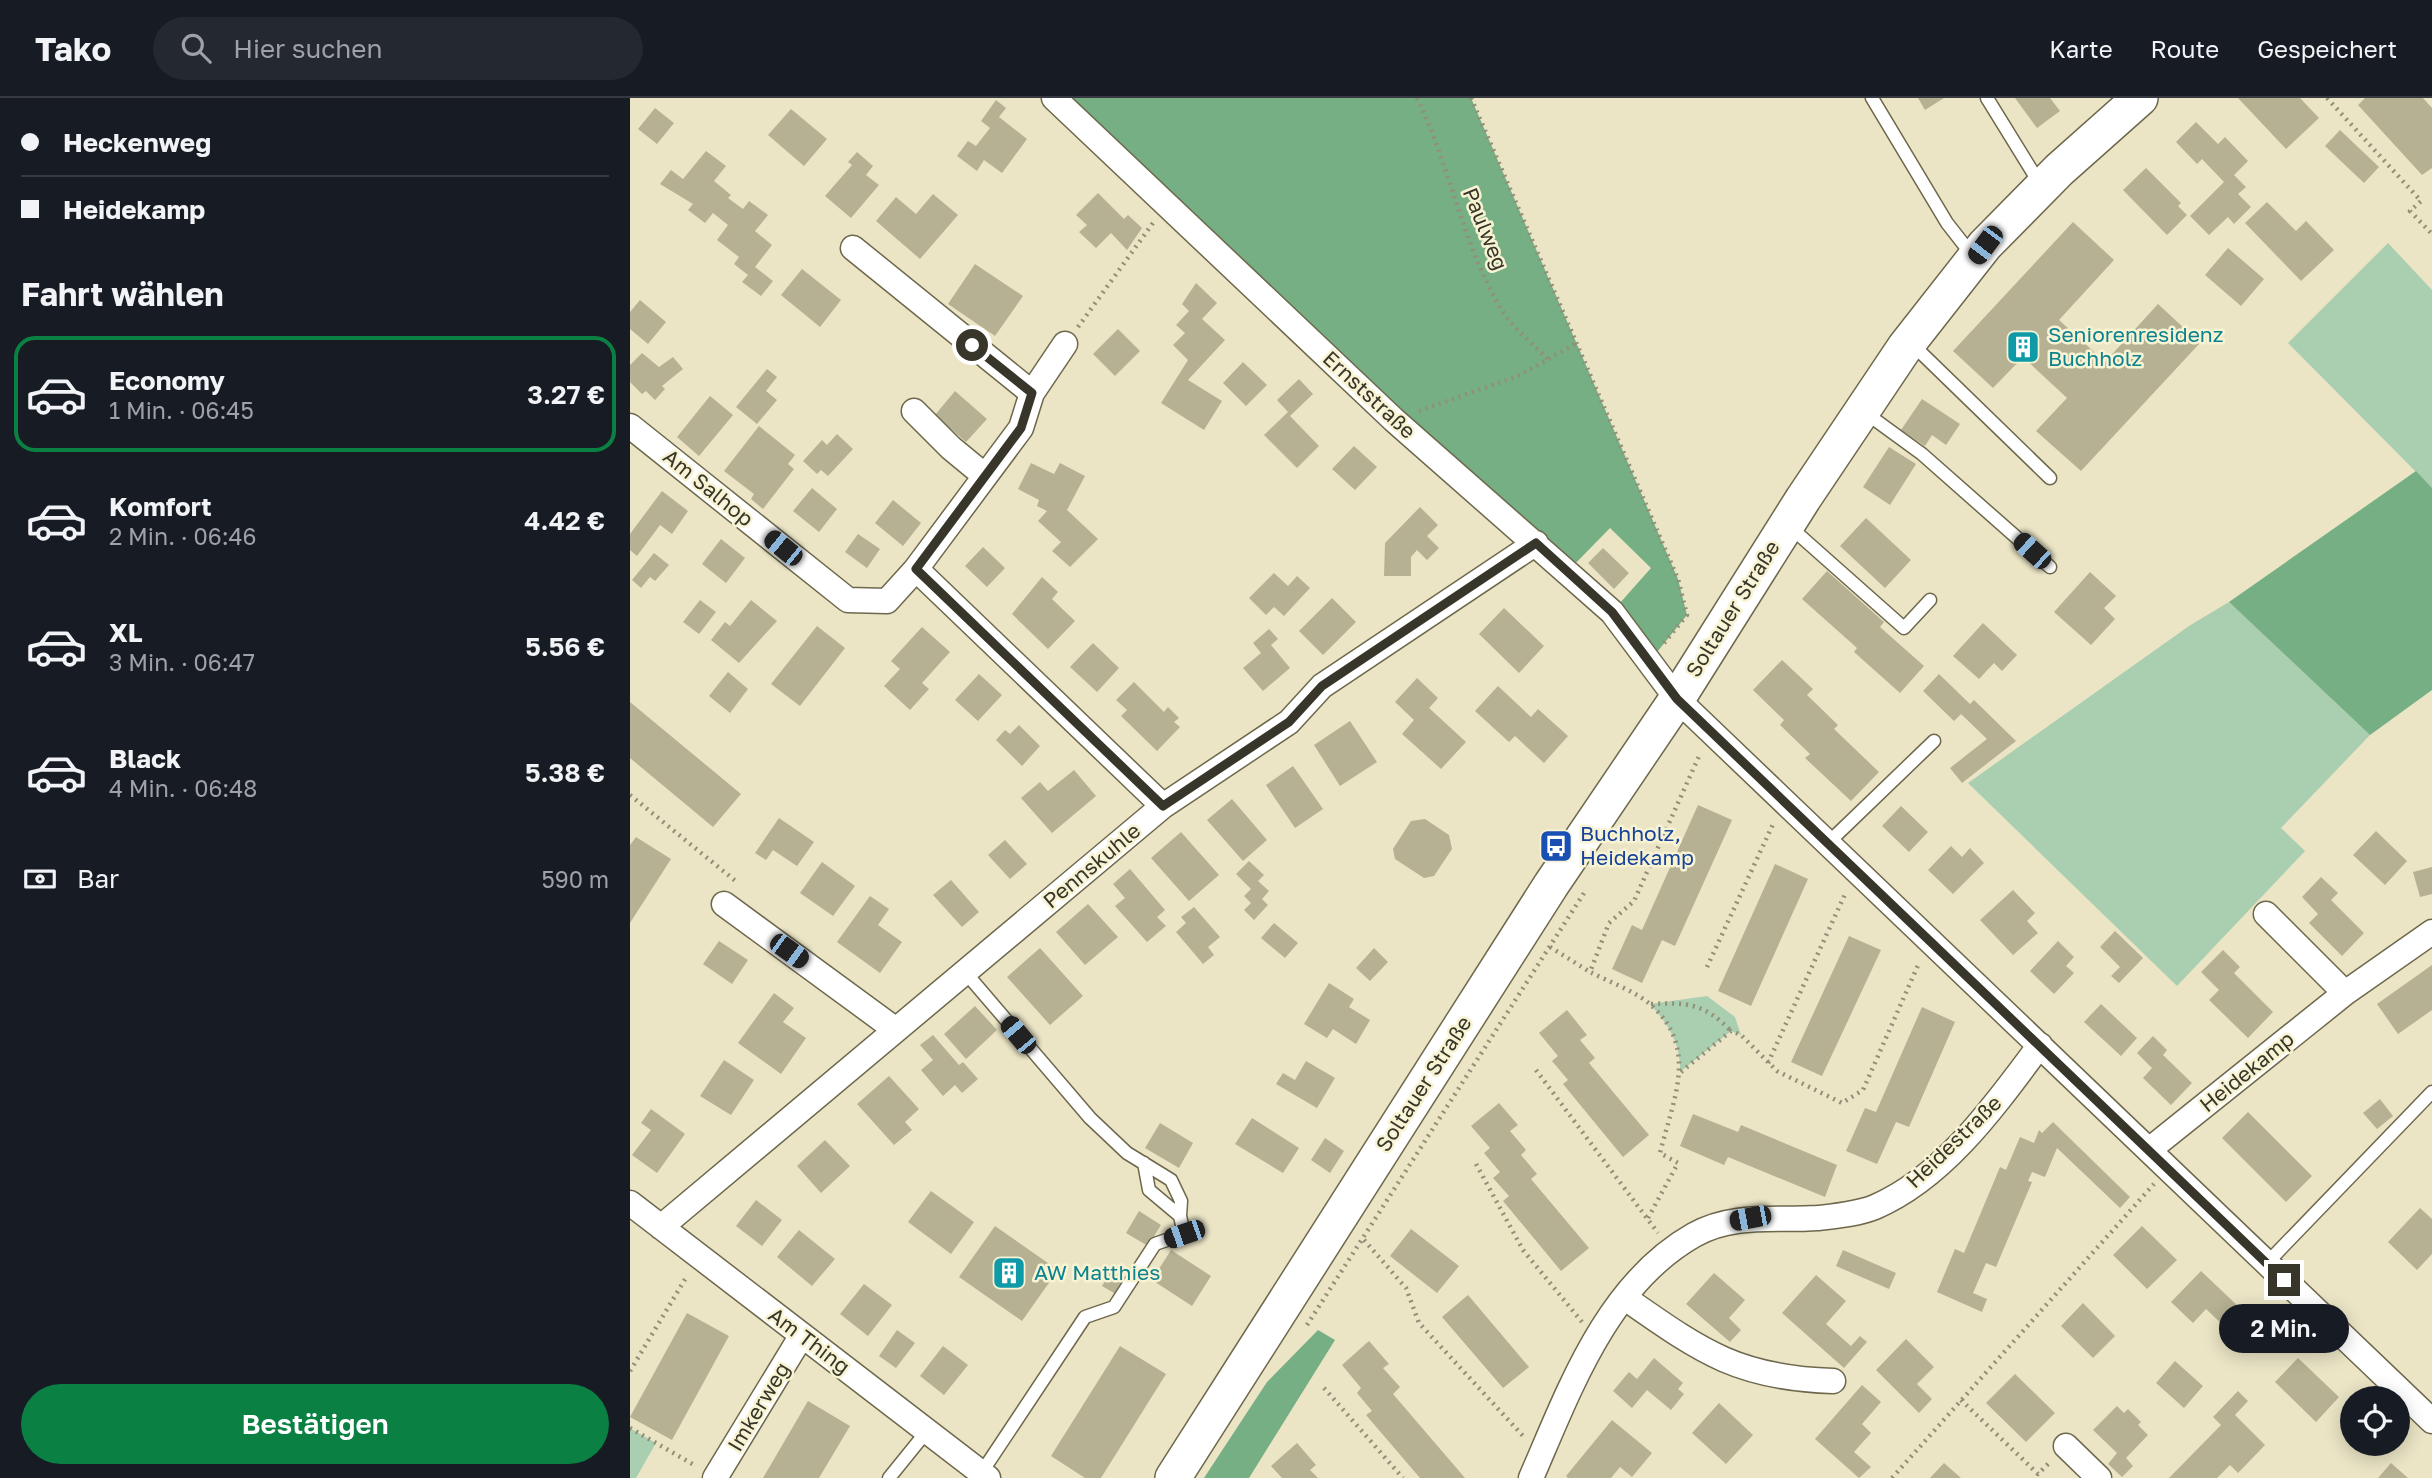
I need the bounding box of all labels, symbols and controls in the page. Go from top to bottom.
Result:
search box [153,17,643,80]
text: Tako [35,29,111,68]
icon: search [177,29,215,67]
text: Hier suchen [233,33,382,64]
text: Karte [2049,34,2113,63]
text: Route [2151,34,2219,63]
text: Gespeichert [2257,34,2397,63]
text: Heckenweg [63,127,211,158]
street label: Paulweg [1458,184,1514,274]
text: Heidekamp [63,194,205,225]
car [1964,222,2007,268]
text: Fahrt wählen [21,275,224,313]
place label: Seniorenresidenz Buchholz [2048,321,2223,371]
building icon: Seniorenresidenz Buchholz [2004,328,2042,366]
route start [956,329,988,361]
street label: Ernststraße [1318,345,1421,444]
icon: car [25,363,88,426]
text: Economy [109,365,225,396]
text: 3.27 € [527,379,605,410]
text: 1 Min. · 06:45 [109,396,254,424]
street label: Am Salhop [658,443,759,531]
icon: car [25,489,88,552]
text: Komfort [109,491,212,522]
text: 4.42 € [524,505,605,536]
text: 2 Min. · 06:46 [109,522,257,550]
car [761,527,806,569]
car [2010,529,2055,573]
street label: Soltauer Straße [1680,535,1785,682]
icon: car [25,615,88,678]
text: XL [109,617,143,648]
text: 5.56 € [525,631,605,662]
text: 3 Min. · 06:47 [109,648,255,676]
icon: car [25,741,88,804]
text: Black [109,743,181,774]
text: 5.38 € [525,757,605,788]
text: 4 Min. · 06:48 [109,774,257,802]
street label: Pennskuhle [1037,817,1145,913]
place label: Buchholz, Heidekamp [1580,820,1694,870]
bus stop icon: Buchholz, Heidekamp [1537,827,1575,865]
icon: cash [21,860,59,898]
text: Bar [77,863,119,894]
text: 590 m [541,865,609,893]
car [766,930,813,972]
street label: Soltauer Straße [1370,1011,1477,1156]
car [997,1012,1040,1058]
street label: Heidekamp [2194,1025,2299,1117]
street label: Heidestraße [1900,1089,2006,1193]
car [1728,1204,1773,1232]
car [1161,1217,1208,1251]
building icon: AW Matthies [990,1254,1028,1292]
place label: AW Matthies [1034,1259,1160,1285]
route end [2268,1264,2300,1296]
street label: Am Thing [764,1301,855,1379]
callout: 2 Min. [2219,1304,2349,1354]
text: 2 Min. [2250,1314,2318,1342]
street label: Imkerweg [721,1357,795,1456]
button: Bestätigen [21,1384,609,1464]
map controls [2340,1386,2410,1456]
button: locate [2340,1386,2410,1456]

